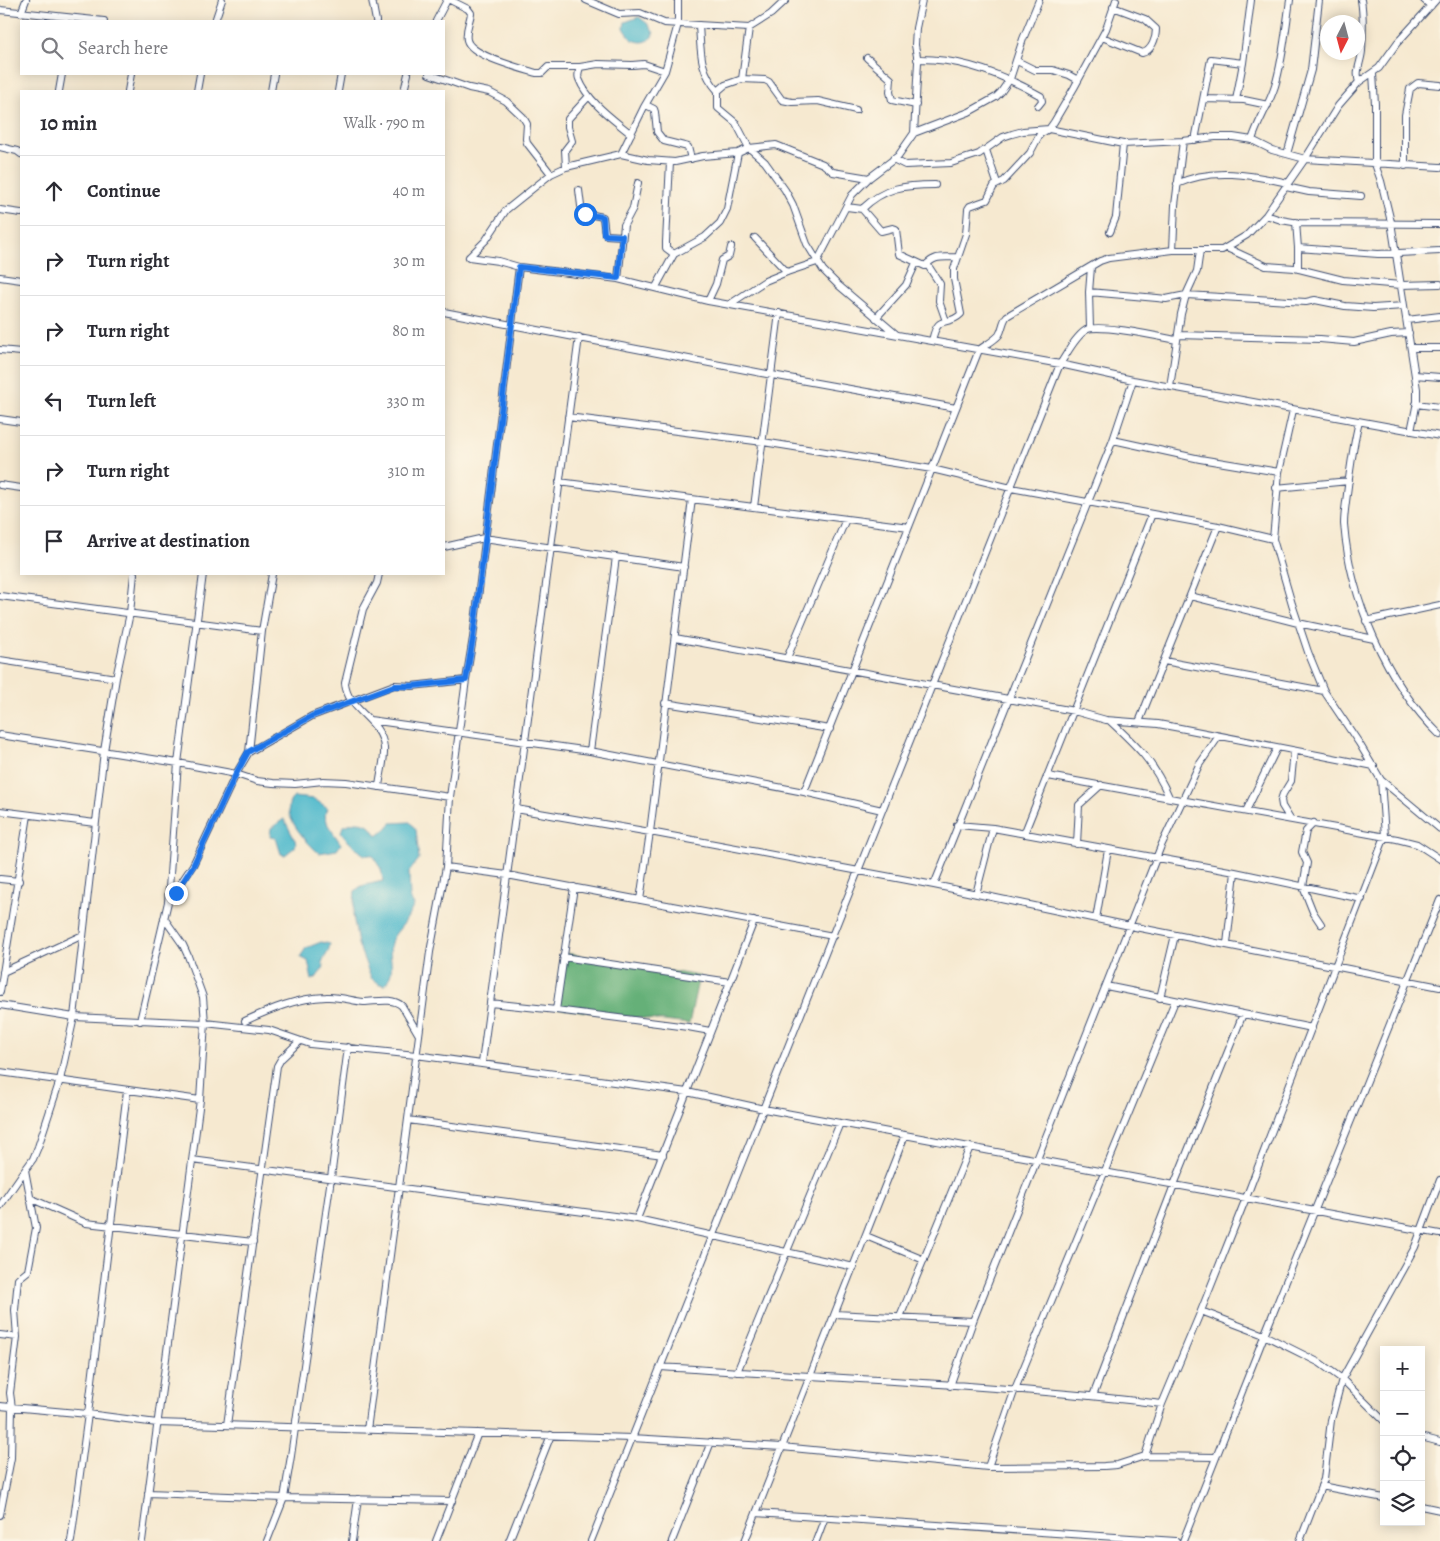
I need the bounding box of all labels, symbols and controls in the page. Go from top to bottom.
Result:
north arrow [1320,15,1365,60]
search box [20,20,445,75]
icon: search [38,34,66,62]
text: Search here [78,35,168,61]
text: 10 min [40,109,97,137]
text: Walk · 790 m [344,112,425,134]
icon: ahead [40,177,68,205]
text: Continue [87,178,161,204]
text: 40 m [393,180,425,202]
route start [574,203,597,226]
icon: right [40,247,68,275]
text: Turn right [87,248,169,274]
text: 30 m [393,250,425,272]
icon: right [40,317,68,345]
text: Turn right [87,318,169,344]
text: 80 m [392,320,425,342]
icon: left [40,387,68,415]
text: Turn left [87,388,156,414]
text: 330 m [387,390,425,412]
icon: right [40,457,68,485]
text: Turn right [87,458,169,484]
text: 310 m [388,460,425,482]
icon: arrive [40,527,68,555]
text: Arrive at destination [87,528,250,554]
route end [165,882,188,905]
map controls [1380,1346,1425,1526]
button: + [1380,1346,1425,1391]
button: − [1380,1391,1425,1436]
button: locate [1380,1436,1425,1481]
button: layers [1380,1481,1425,1526]

